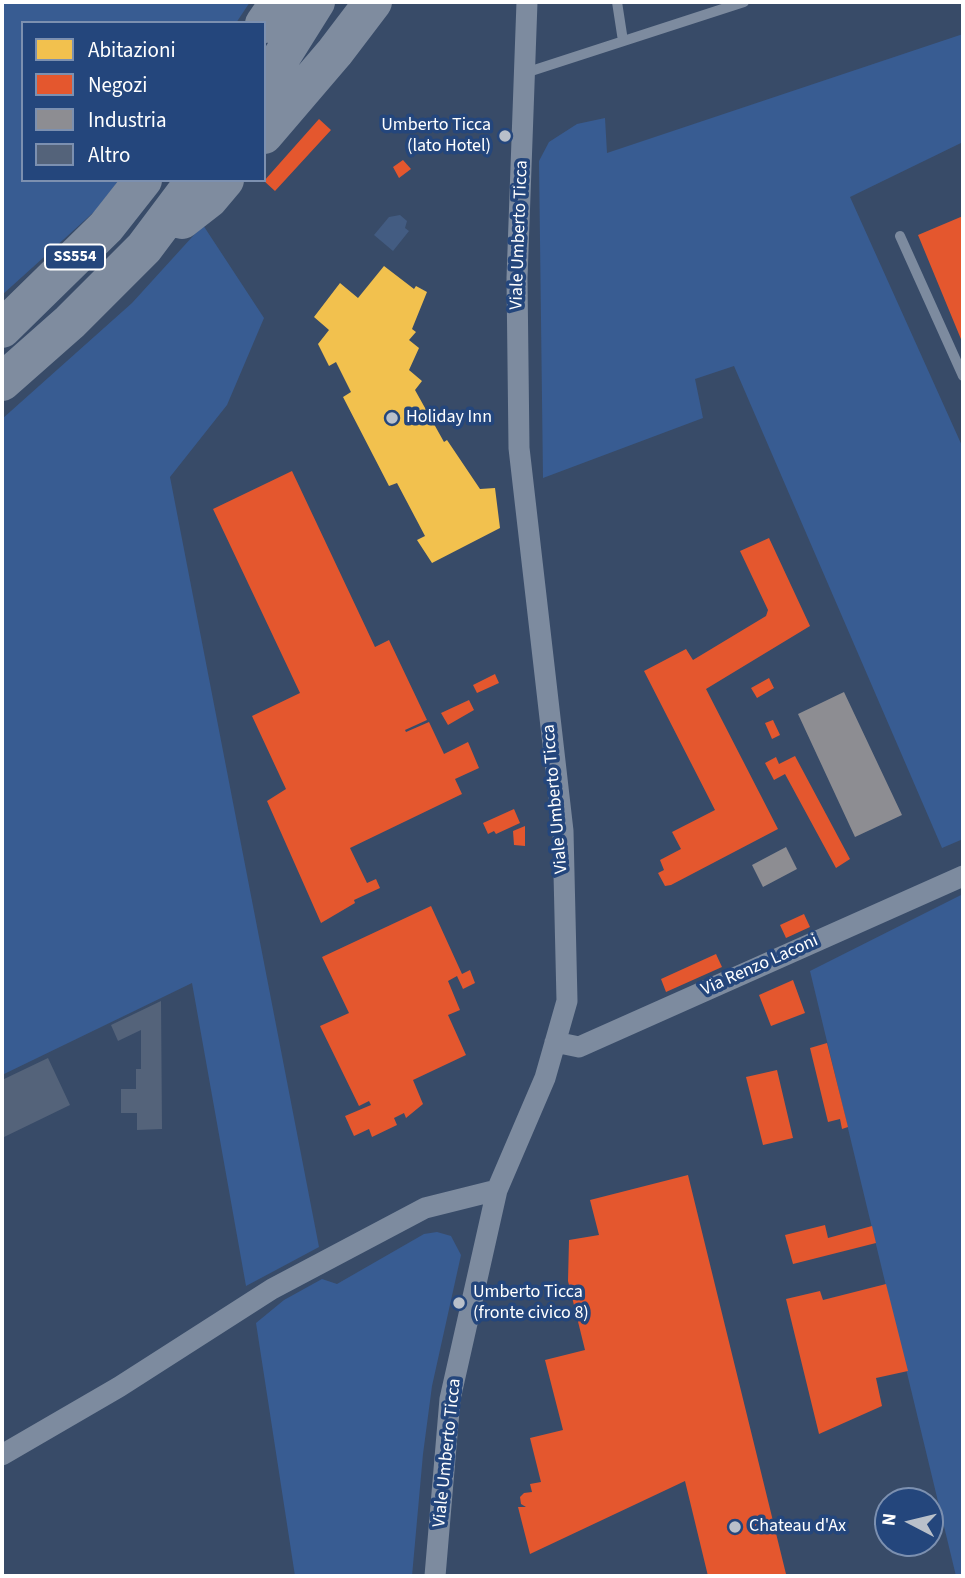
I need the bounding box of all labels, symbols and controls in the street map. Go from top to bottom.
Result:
legend [21,21,266,182]
text: Abitazioni [88,35,176,65]
text: Negozi [88,70,147,100]
text: Industria [88,105,167,135]
place label: Umberto Ticca (lato Hotel) [381,115,491,158]
marker: Umberto Ticca (lato Hotel) [497,128,513,144]
text: Altro [88,140,130,170]
street label: Viale Umberto Ticca [507,160,533,310]
road number: SS554 [45,244,105,270]
place label: Holiday Inn [406,407,492,429]
marker: Holiday Inn [384,410,400,426]
street label: Viale Umberto Ticca [539,723,573,875]
street label: Via Renzo Laconi [698,931,822,1001]
place label: Umberto Ticca (fronte civico 8) [473,1282,589,1324]
marker: Umberto Ticca (fronte civico 8) [451,1295,467,1311]
street label: Viale Umberto Ticca [429,1377,467,1529]
north arrow [874,1487,944,1557]
text: N [875,1512,904,1528]
place label: Chateau d'Ax [749,1516,846,1538]
marker: Chateau d'Ax [727,1519,743,1535]

